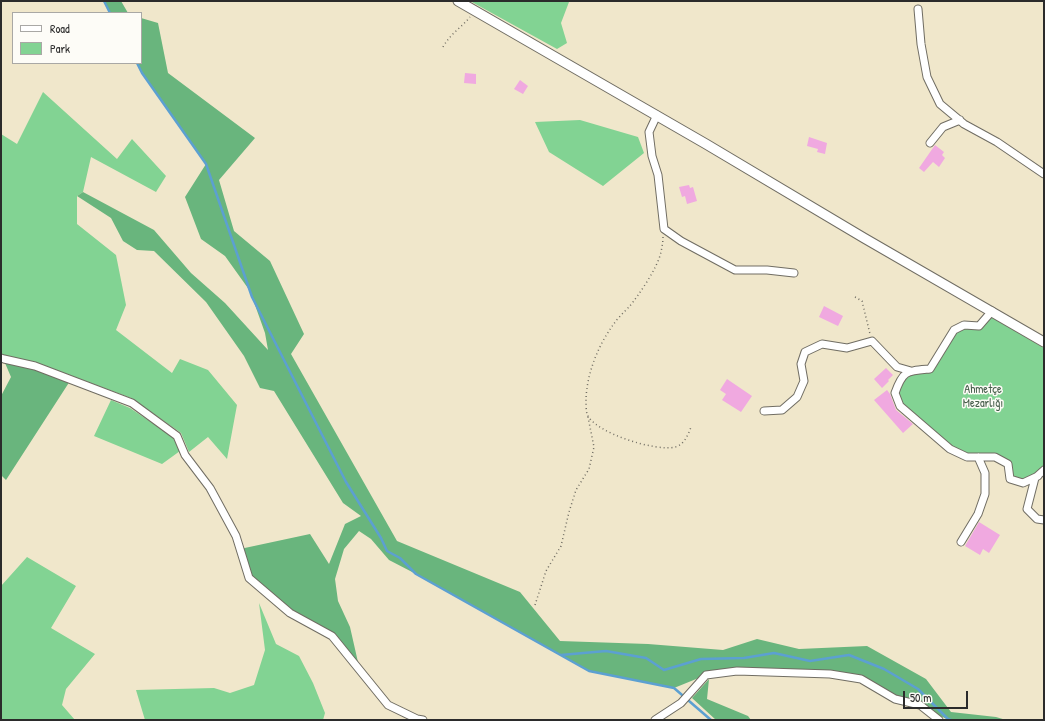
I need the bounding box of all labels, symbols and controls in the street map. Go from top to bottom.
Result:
legend [12,12,142,64]
text: Road [50,20,70,37]
text: Park [50,40,70,57]
park label: Ahmetçe Mezarlığı [963,383,1003,411]
scale bar [905,683,970,709]
text: 50 m [910,689,931,706]

